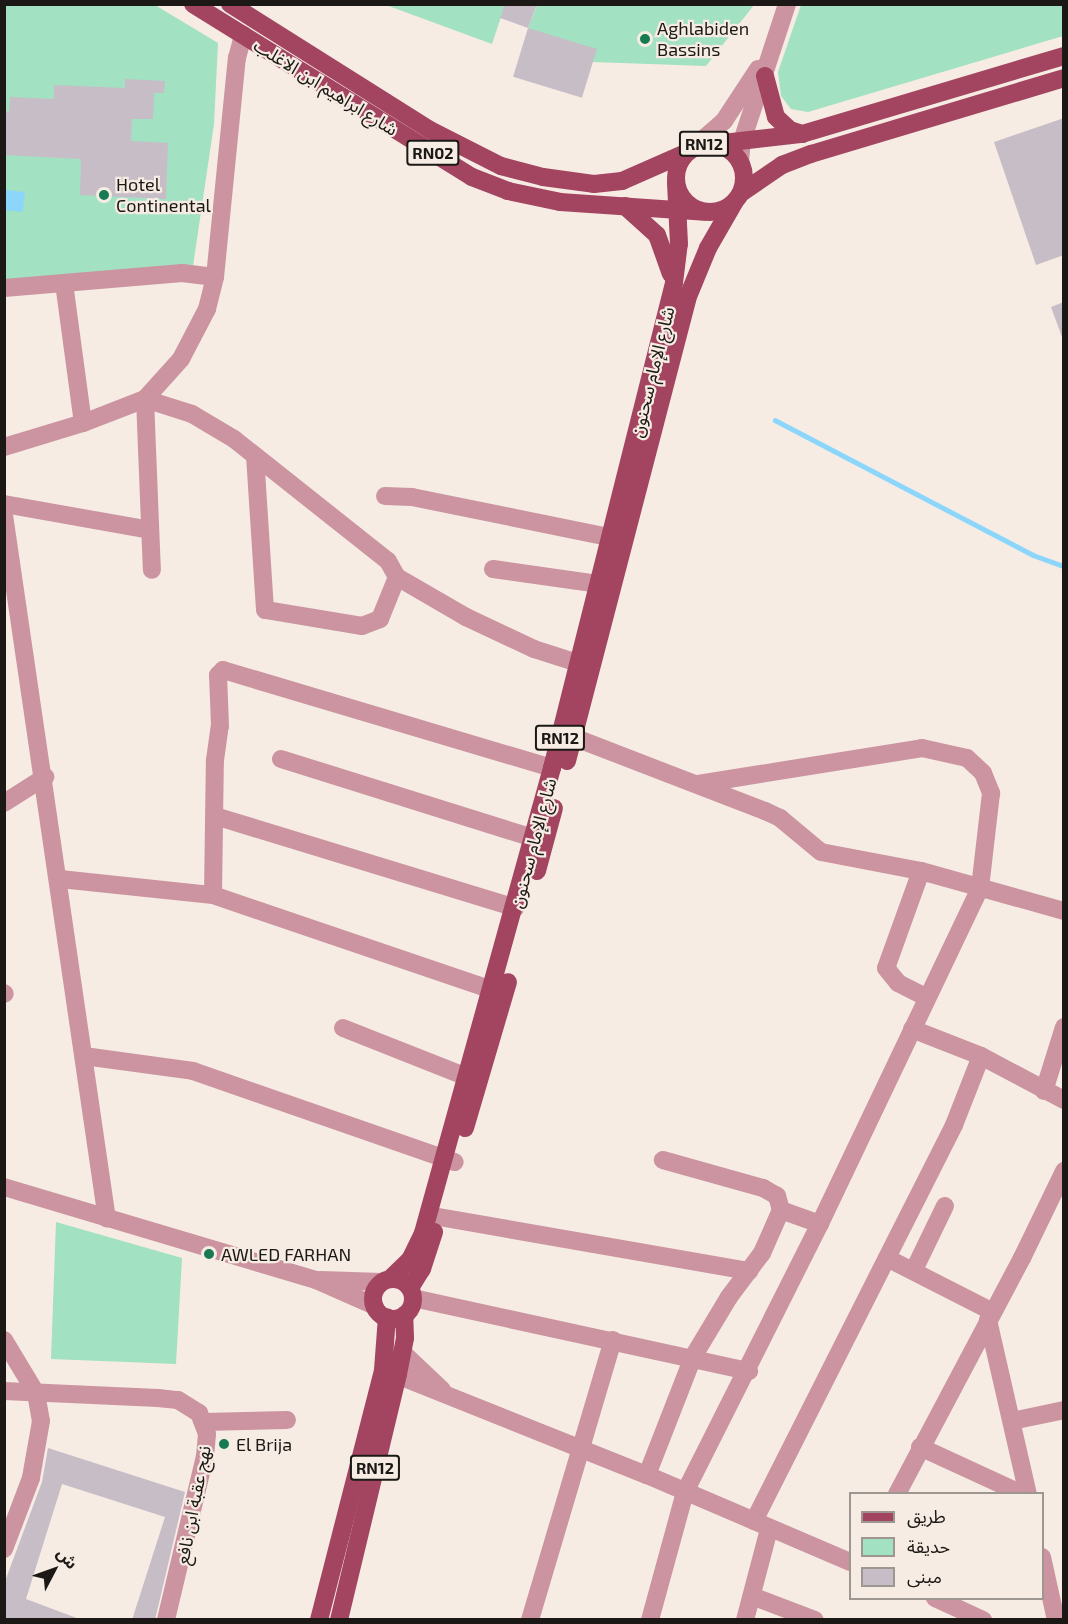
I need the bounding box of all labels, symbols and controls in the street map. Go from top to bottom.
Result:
place label: Aghlabiden Bassins [657,18,749,60]
marker: Aghlabiden Bassins [638,32,652,46]
street label: شارع ابراهيم ابن الاغلب [250,34,402,140]
road number: RN12 [678,131,730,157]
road number: RN02 [406,140,460,166]
place label: Hotel Continental [116,174,211,216]
marker: Hotel Continental [97,188,111,202]
street label: شارع الإمام سحنون [625,304,679,440]
road number: RN12 [534,725,586,751]
street label: شارع الإمام سحنون [505,776,561,910]
place label: AWLED FARHAN [221,1243,351,1265]
marker: AWLED FARHAN [202,1247,216,1261]
place label: El Brija [236,1433,293,1455]
marker: El Brija [217,1437,231,1451]
street label: نهج عقبة ابن نافع [171,1444,215,1566]
road number: RN12 [350,1455,400,1481]
legend [849,1492,1044,1600]
text: طريق [907,1505,946,1527]
text: حديقة [907,1535,950,1557]
north arrow [24,1540,84,1600]
text: ش [54,1543,82,1572]
text: مبنى [907,1565,942,1587]

